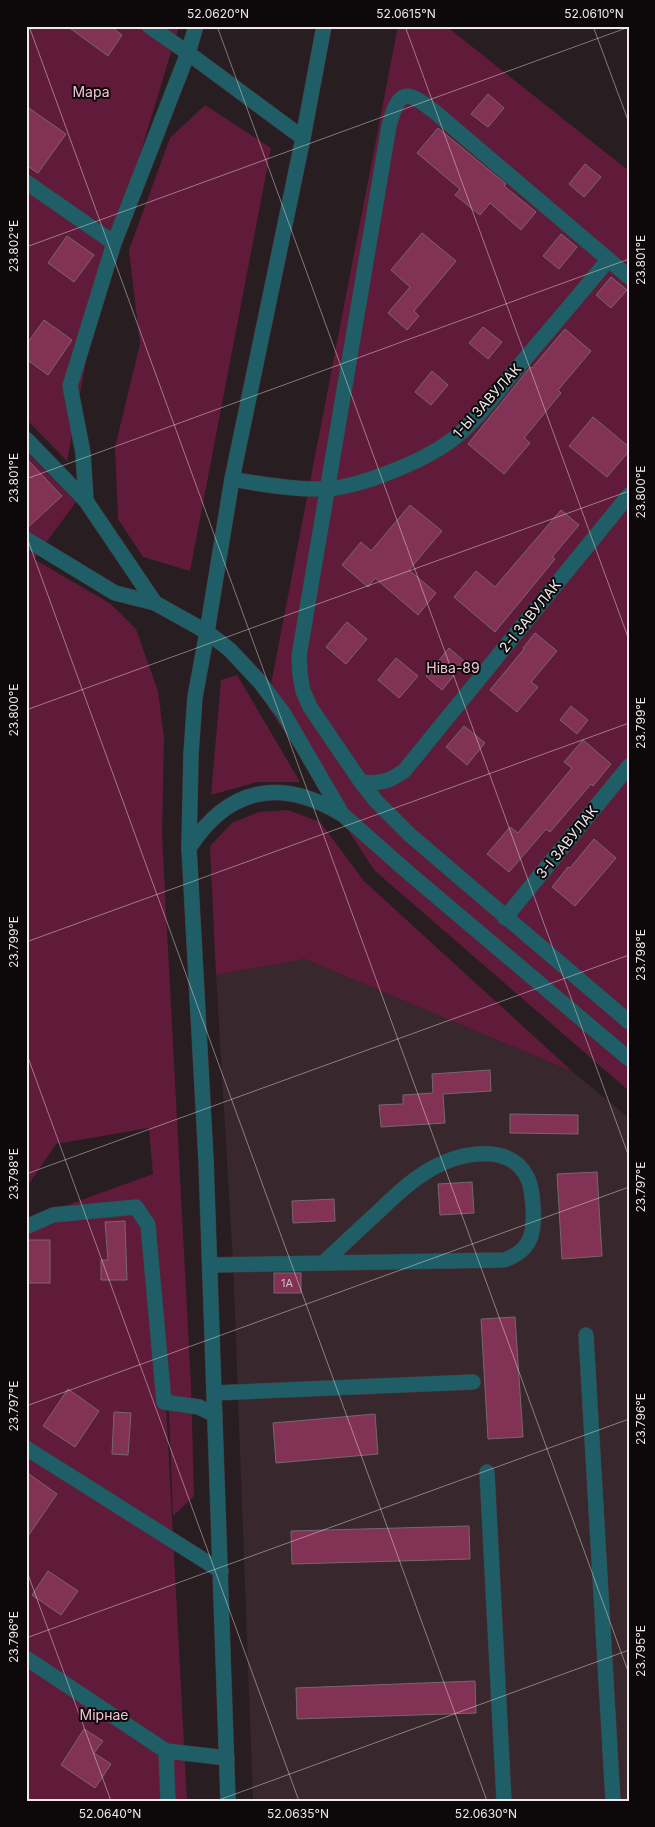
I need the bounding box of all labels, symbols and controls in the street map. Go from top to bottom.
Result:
text: 52.0620°N [187,6,249,21]
text: 52.0615°N [376,6,436,21]
text: 52.0610°N [564,6,624,21]
park label: Мара [72,83,110,100]
text: 23.802°E [6,220,21,272]
text: 23.801°E [633,235,648,285]
street label: 1-Ы ЗАВУЛАК [449,360,525,441]
text: 23.801°E [6,453,21,503]
text: 23.800°E [633,466,648,518]
street label: 2-І ЗАВУЛАК [495,575,564,655]
park label: Ніва-89 [426,659,480,676]
text: 23.800°E [6,684,21,736]
text: 23.799°E [633,697,648,749]
street label: 3-І ЗАВУЛАК [532,801,601,881]
text: 23.799°E [6,916,21,968]
text: 23.798°E [633,929,648,981]
text: 23.798°E [6,1148,21,1200]
text: 23.797°E [633,1161,648,1213]
house number: 1А [281,1276,293,1290]
text: 23.797°E [6,1380,21,1432]
text: 23.796°E [633,1393,648,1445]
text: 23.796°E [6,1611,21,1663]
text: 23.795°E [633,1625,648,1677]
park label: Мірнае [80,1706,128,1723]
text: 52.0640°N [79,1806,141,1821]
text: 52.0635°N [267,1806,329,1821]
text: 52.0630°N [455,1806,517,1821]

